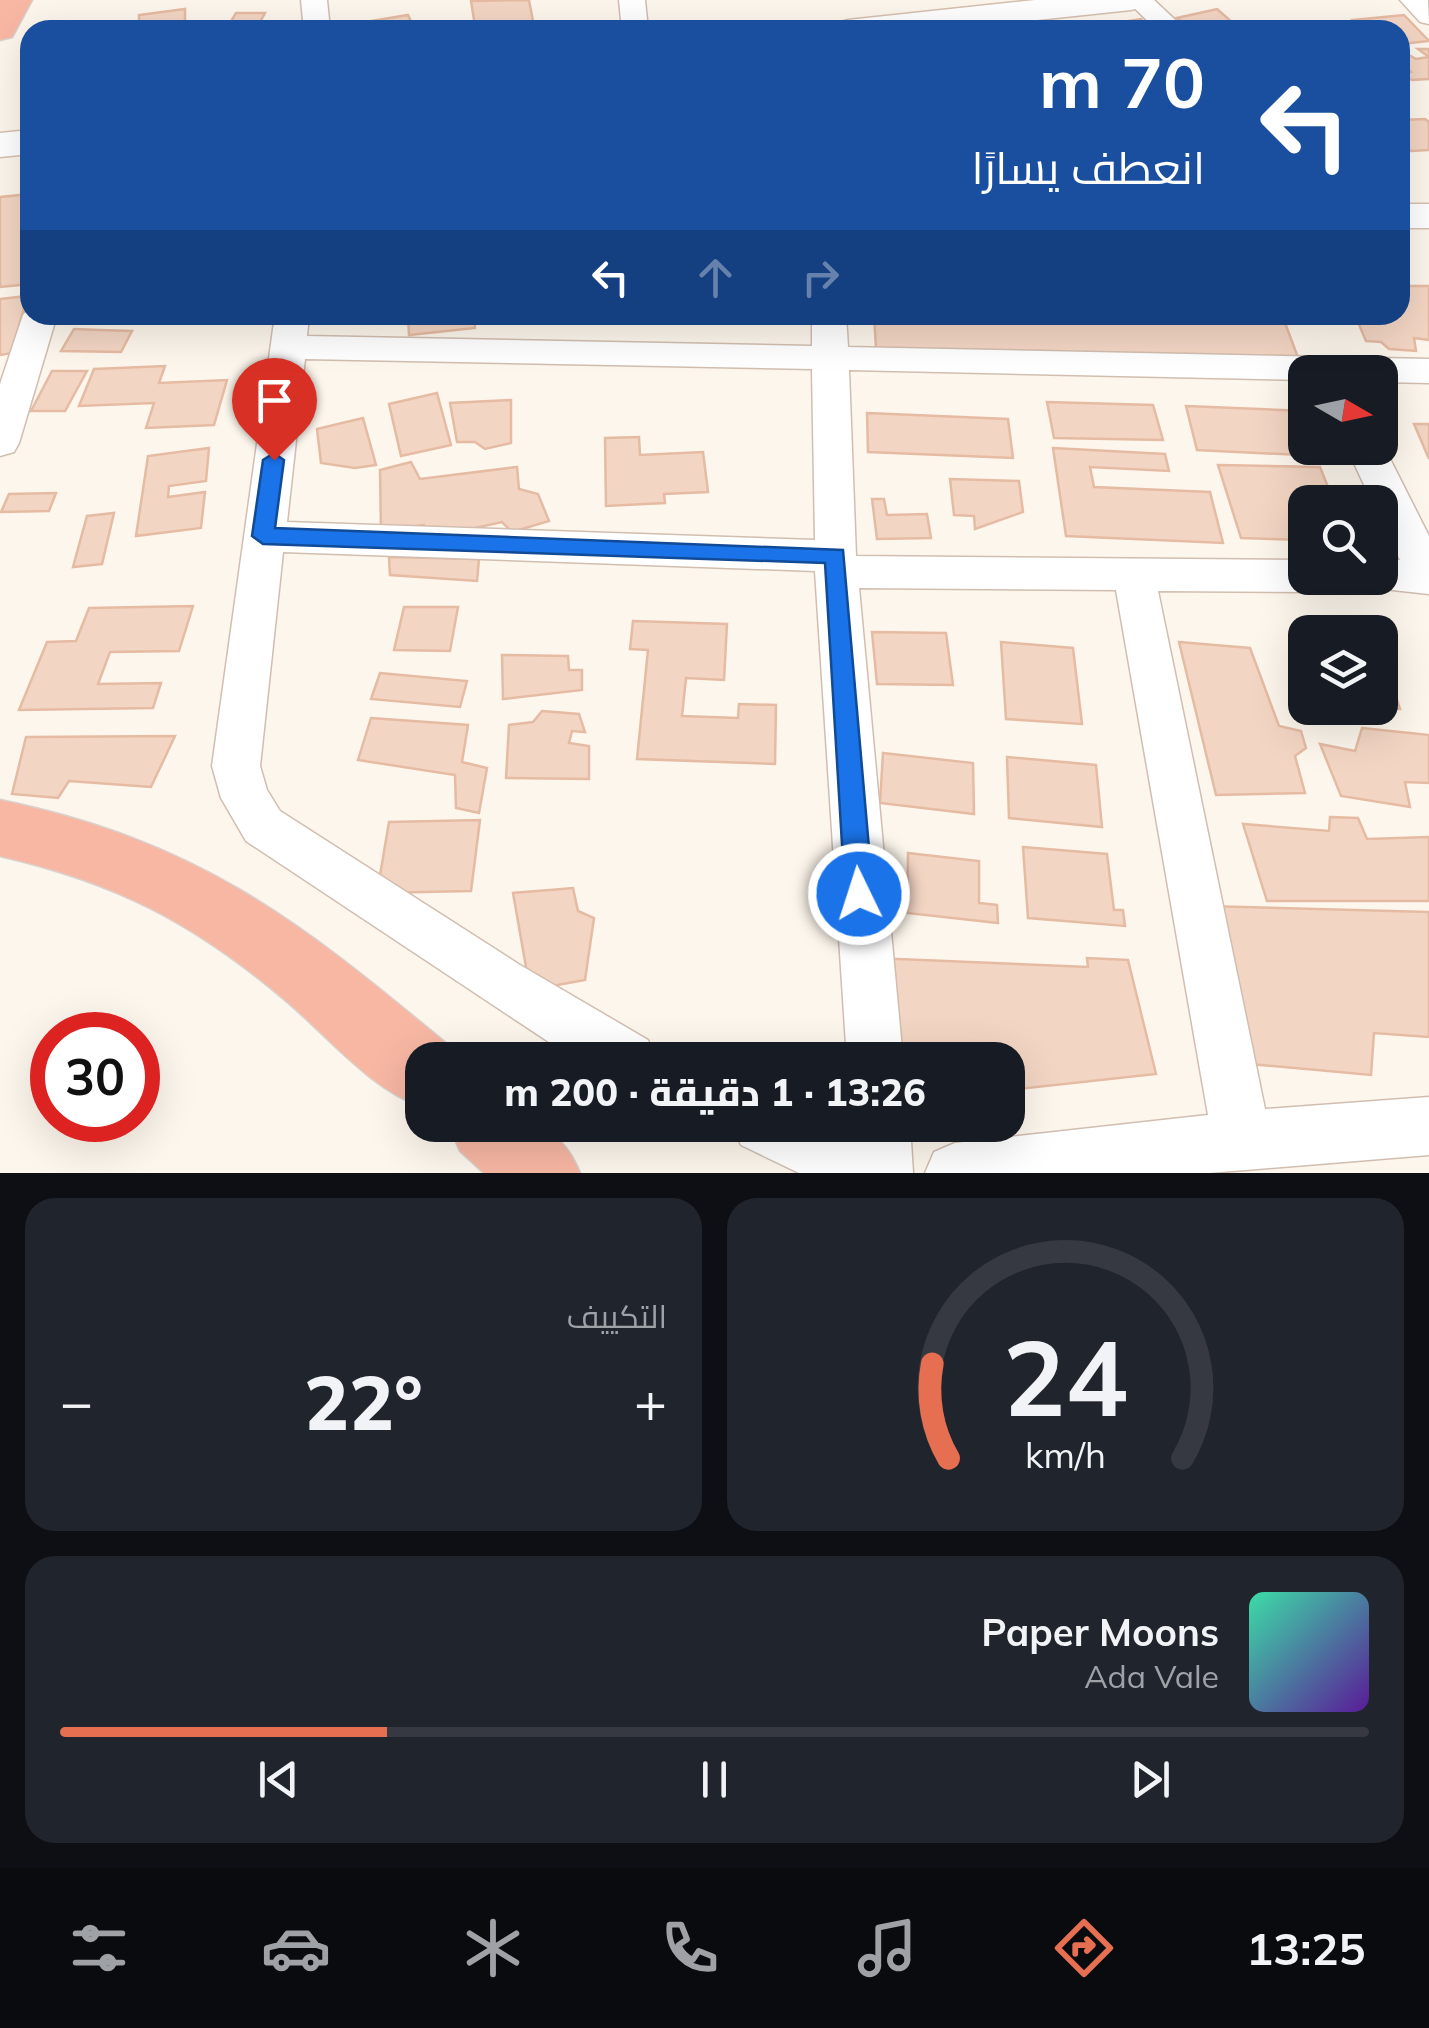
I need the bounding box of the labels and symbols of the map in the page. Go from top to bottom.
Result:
north arrow [1288,355,1398,465]
pin [232,358,317,461]
position arrow [807,842,911,946]
speed limit sign: 30 [30,1012,160,1142]

